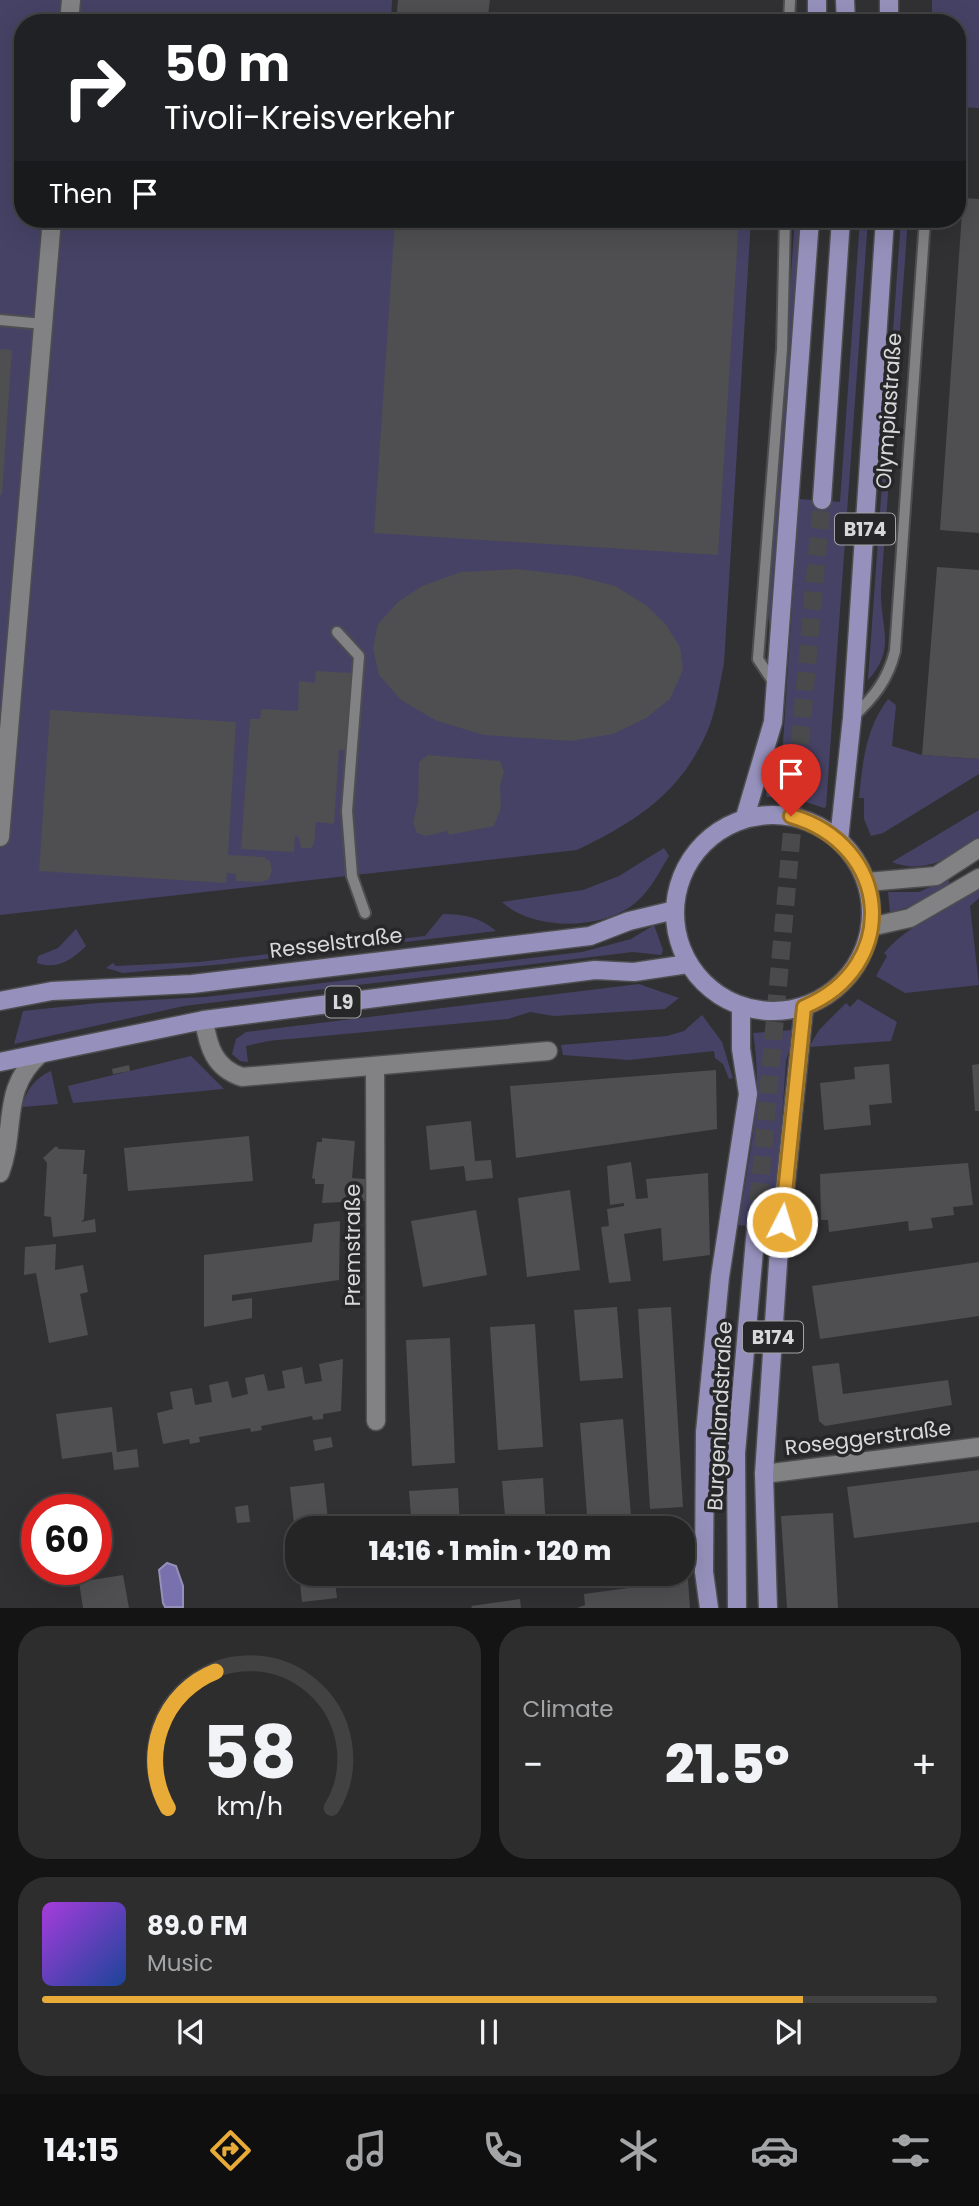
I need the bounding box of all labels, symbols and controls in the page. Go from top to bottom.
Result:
text: 50 m [164,30,290,98]
icon: right [49,42,140,133]
text: Tivoli-Kreisverkehr [164,95,455,140]
icon: arrive [126,175,164,213]
text: Then [49,176,112,212]
street label: Olympiastraße [869,332,908,490]
road number: B174 [835,514,895,544]
pin [761,744,821,816]
icon: arrive [772,755,810,793]
street label: Resselstraße [268,920,404,965]
road number: L9 [326,986,360,1018]
street label: Premstraße [338,1184,367,1306]
position arrow [745,1185,819,1259]
street label: Burgenlandstraße [700,1320,739,1511]
road number: B174 [743,1322,803,1352]
street label: Roseggerstraße [783,1413,953,1462]
speed limit sign: 60 [21,1494,112,1585]
text: 14:16 · 1 min · 120 m [369,1533,611,1569]
text: Climate [523,1693,613,1725]
text: 58 [202,1703,297,1804]
text: 21.5° [665,1728,789,1801]
text: − [523,1738,543,1791]
text: + [911,1738,937,1791]
text: km/h [216,1789,283,1824]
text: 89.0 FM [147,1908,248,1944]
text: Music [147,1947,213,1979]
icon: previous [172,2013,210,2051]
icon: pause [470,2013,508,2051]
icon: next [769,2013,807,2051]
icon: directions [206,2126,255,2175]
icon: music [342,2126,391,2175]
icon: phone [478,2126,527,2175]
icon: climate [614,2126,663,2175]
icon: car [750,2126,799,2175]
icon: filters [886,2126,935,2175]
text: 14:15 [44,2127,119,2172]

